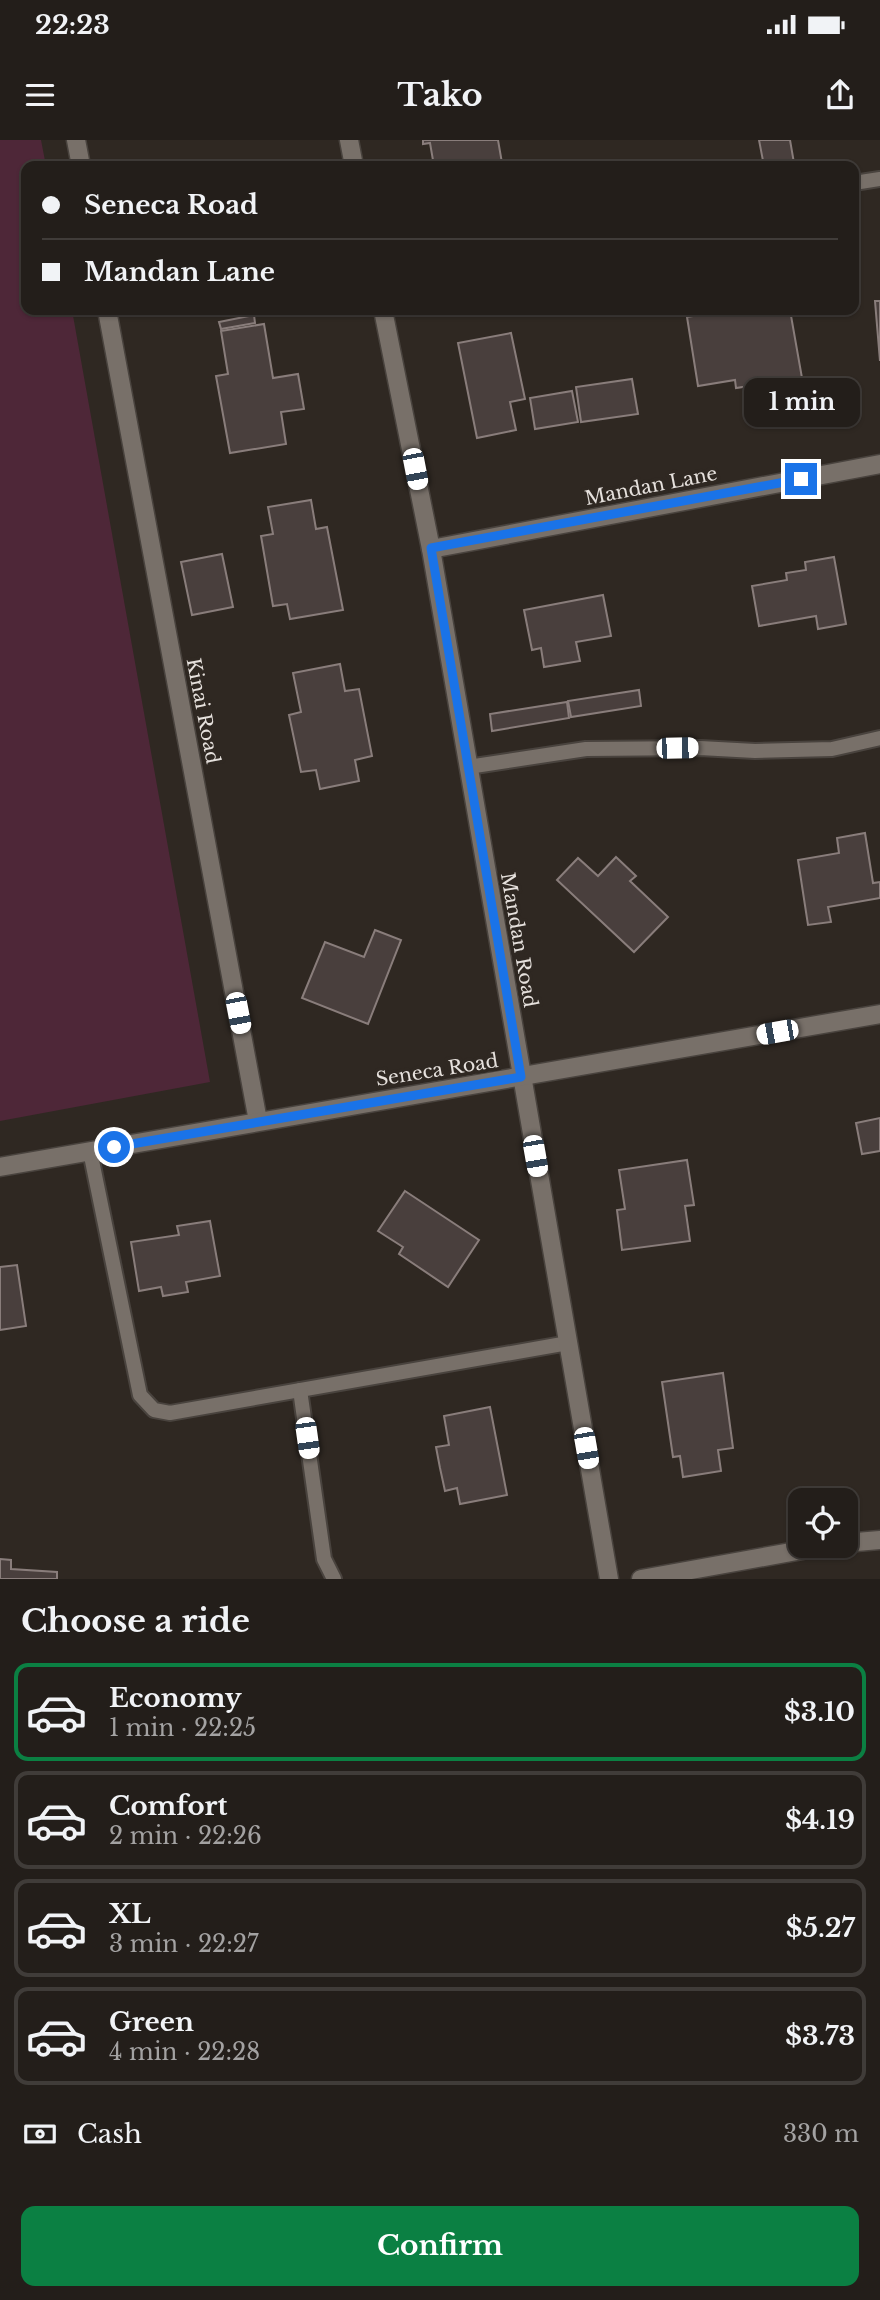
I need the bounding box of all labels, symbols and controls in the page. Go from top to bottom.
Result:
text: 22:23 [35,9,110,41]
text: Tako [397,75,483,115]
icon: menu [21,76,59,114]
icon: share [821,76,859,114]
text: Seneca Road [84,189,258,221]
text: Mandan Lane [84,256,275,288]
callout: 1 min [743,378,859,426]
text: 1 min [769,388,835,416]
car [401,446,430,492]
street label: Mandan Lane [583,462,719,510]
route end [785,463,817,495]
street label: Kinai Road [181,656,225,766]
car [656,737,699,759]
street label: Mandan Road [496,871,542,1010]
car [224,990,253,1036]
car [755,1018,800,1046]
street label: Seneca Road [374,1049,500,1091]
route start [98,1131,130,1163]
car [522,1133,549,1179]
car [294,1416,321,1460]
car [573,1425,600,1471]
map controls [788,1488,858,1558]
button: locate [788,1488,858,1558]
text: Choose a ride [21,1601,250,1641]
icon: car [25,1681,88,1744]
text: Economy [109,1682,242,1714]
text: $3.10 [784,1696,855,1728]
text: 1 min · 22:25 [109,1714,256,1742]
icon: car [25,1789,88,1852]
text: Comfort [109,1790,227,1822]
text: $4.19 [785,1804,855,1836]
text: 2 min · 22:26 [109,1822,262,1850]
icon: car [25,1897,88,1960]
text: XL [109,1898,151,1930]
text: $5.27 [786,1912,855,1944]
text: 3 min · 22:27 [109,1930,259,1958]
icon: car [25,2005,88,2068]
text: Green [109,2006,194,2038]
text: $3.73 [785,2020,855,2052]
text: 4 min · 22:28 [109,2038,260,2066]
icon: cash [21,2115,59,2153]
text: Cash [77,2118,142,2150]
text: 330 m [783,2120,859,2148]
button: Confirm [21,2206,859,2286]

